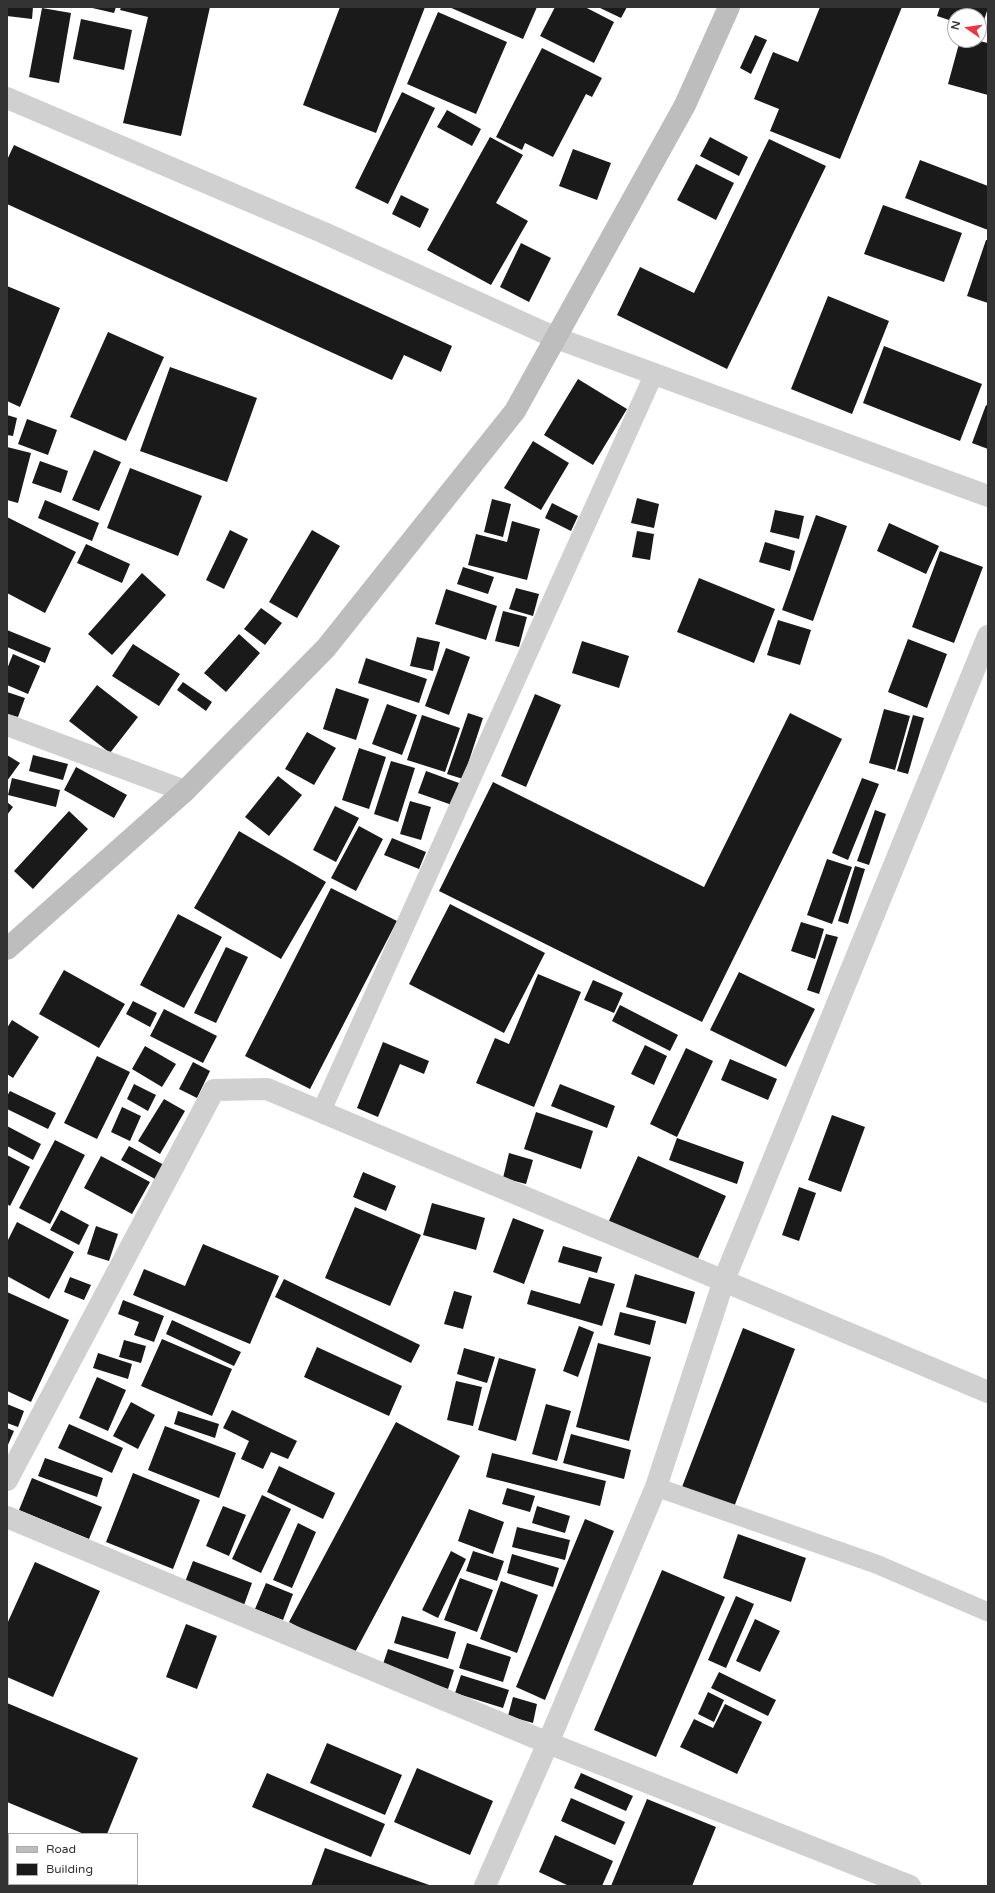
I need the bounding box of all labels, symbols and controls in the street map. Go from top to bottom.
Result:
north arrow [947,8,987,48]
text: N [948,20,963,31]
legend [8,1833,138,1885]
text: Road [46,1842,76,1856]
text: Building [46,1862,93,1876]

